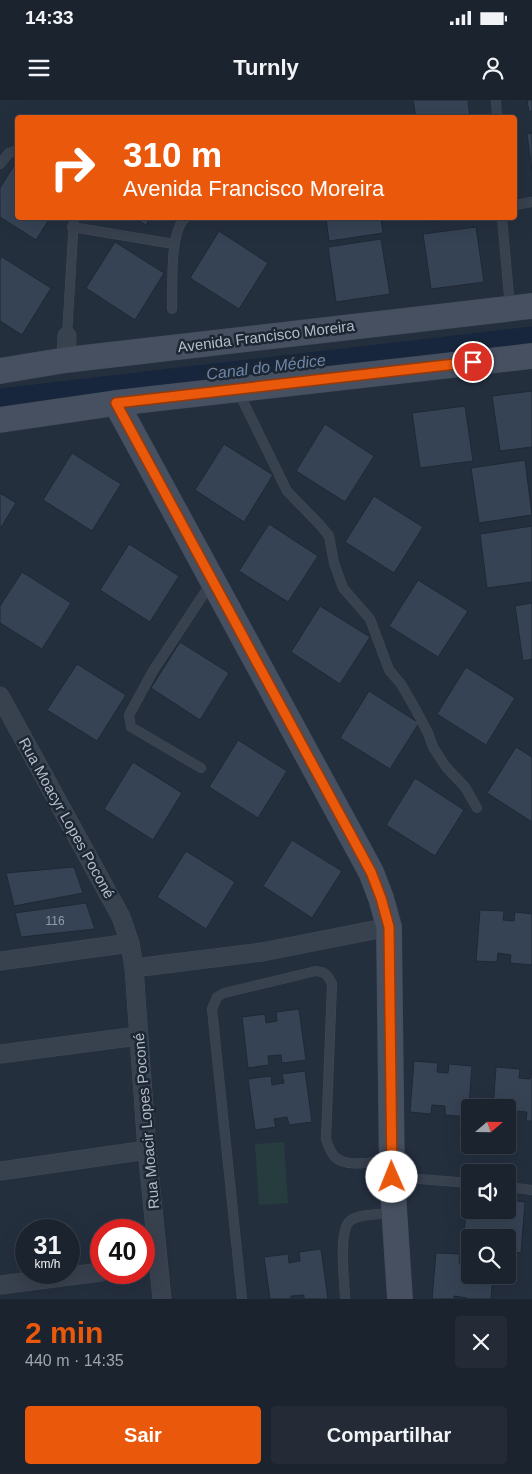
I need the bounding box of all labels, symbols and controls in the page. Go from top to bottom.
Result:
text: 14:33 [25,7,74,28]
icon: menu [25,54,53,82]
icon: person [479,54,507,82]
text: Turnly [233,55,299,80]
icon: right [40,135,105,200]
text: 310 m [123,135,222,174]
text: Avenida Francisco Moreira [123,176,384,201]
street label: Avenida Francisco Moreira [177,317,356,355]
pin [452,341,494,383]
icon: arrive [459,348,487,376]
water label: Canal do Médice [205,351,327,383]
street label: Rua Moacyr Lopes Poconé [16,735,118,901]
house number: 116 [45,914,65,928]
street label: Rua Moacir Lopes Poconé [130,1032,162,1210]
north arrow [461,1099,516,1154]
map controls [461,1099,516,1284]
position arrow [365,1150,417,1202]
button: sound [461,1164,516,1219]
speed limit sign: 40 [90,1219,155,1284]
button: search [461,1229,516,1284]
text: 31 [34,1231,61,1259]
text: km/h [34,1257,61,1271]
text: 2 min [25,1316,103,1349]
button: close [455,1316,507,1368]
text: 440 m · 14:35 [25,1352,124,1369]
button: Sair [25,1406,261,1464]
button: Compartilhar [271,1406,507,1464]

